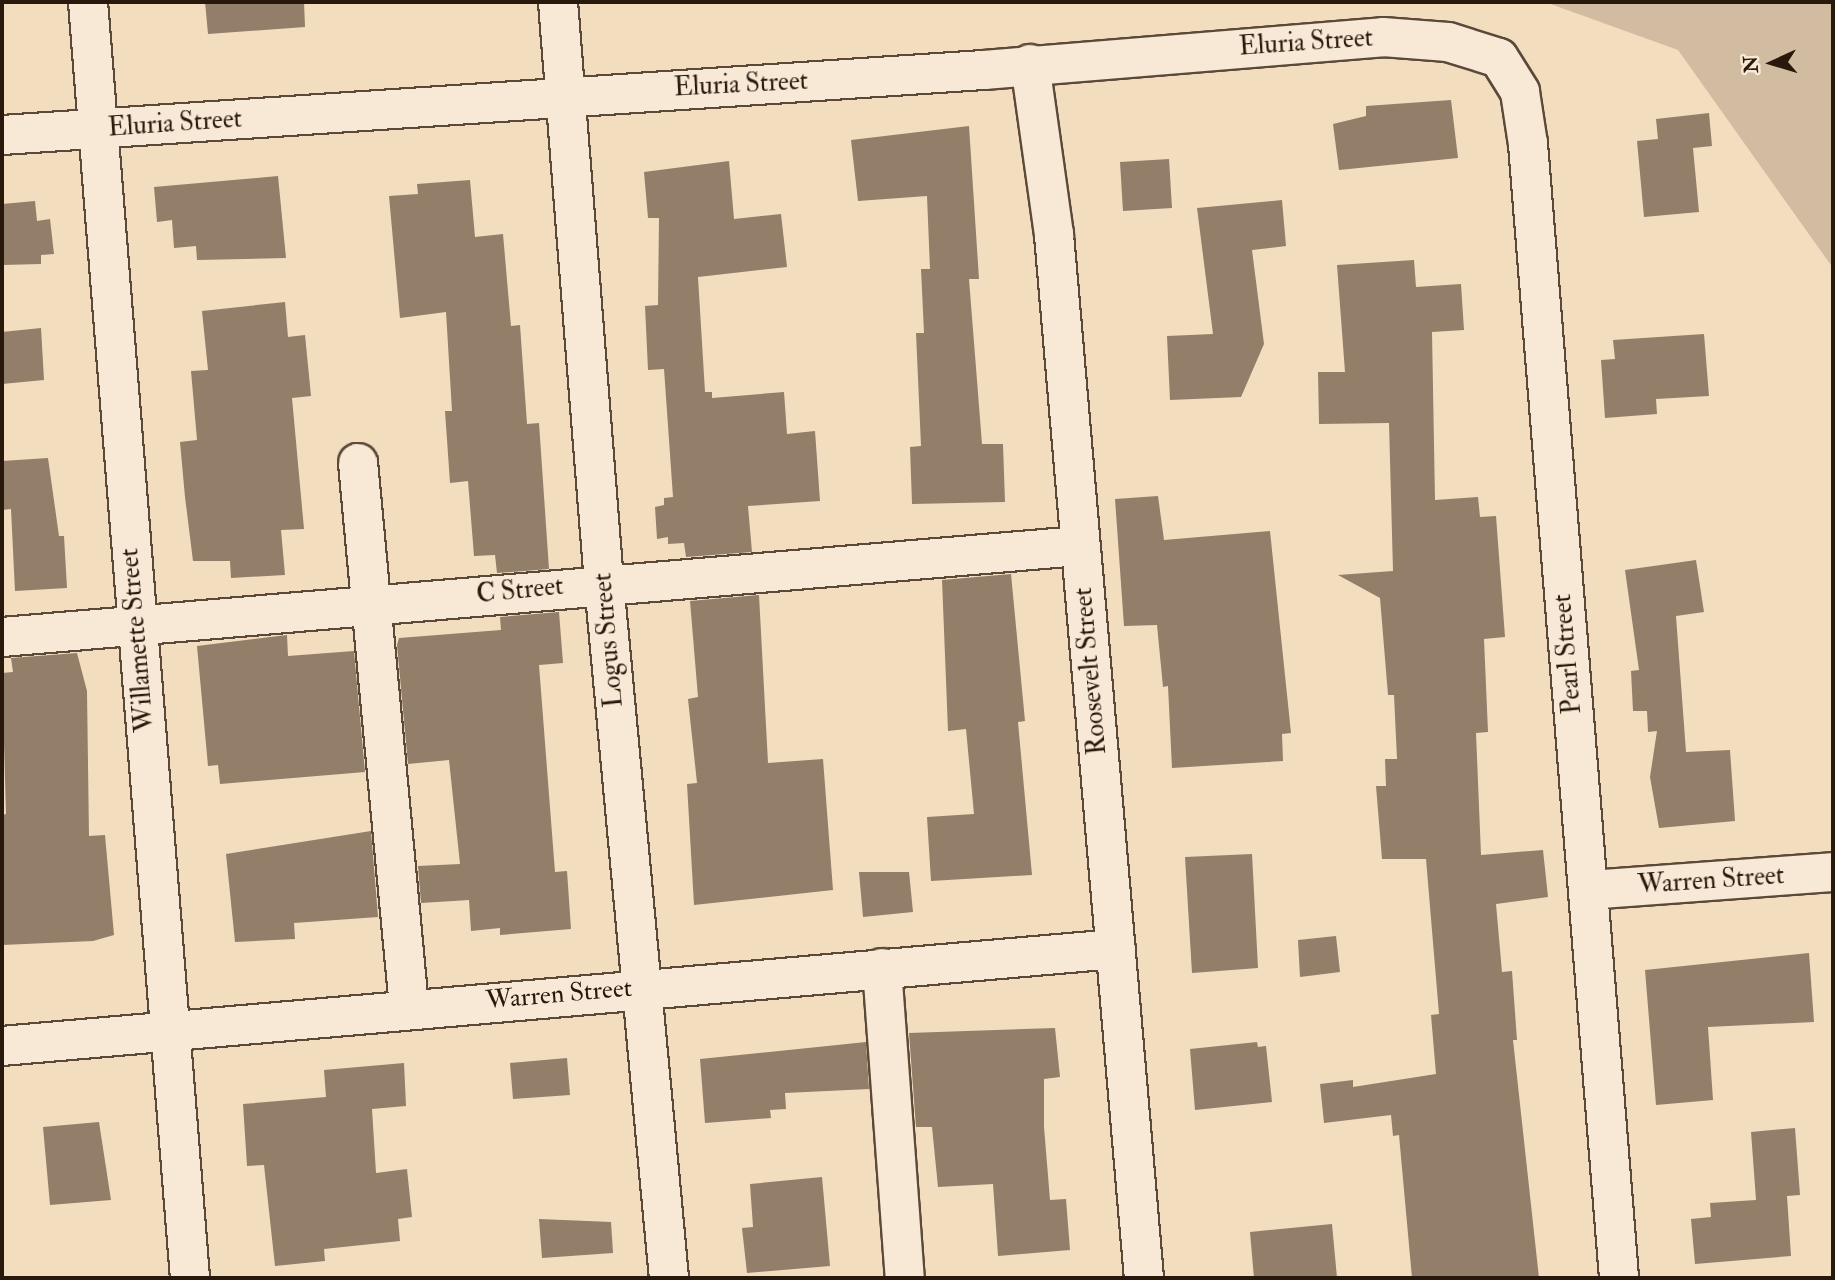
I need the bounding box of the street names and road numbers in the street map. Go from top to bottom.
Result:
street label: Eluria Street [1238,23,1374,63]
street label: Eluria Street [673,66,809,104]
street label: Eluria Street [107,104,243,144]
street label: Willamette Street [114,547,162,733]
street label: C Street [475,571,565,611]
street label: Logus Street [588,571,630,709]
street label: Roosevelt Street [1068,586,1114,756]
street label: Pearl Street [1547,593,1589,715]
street label: Warren Street [1637,860,1785,902]
street label: Warren Street [485,973,633,1017]

